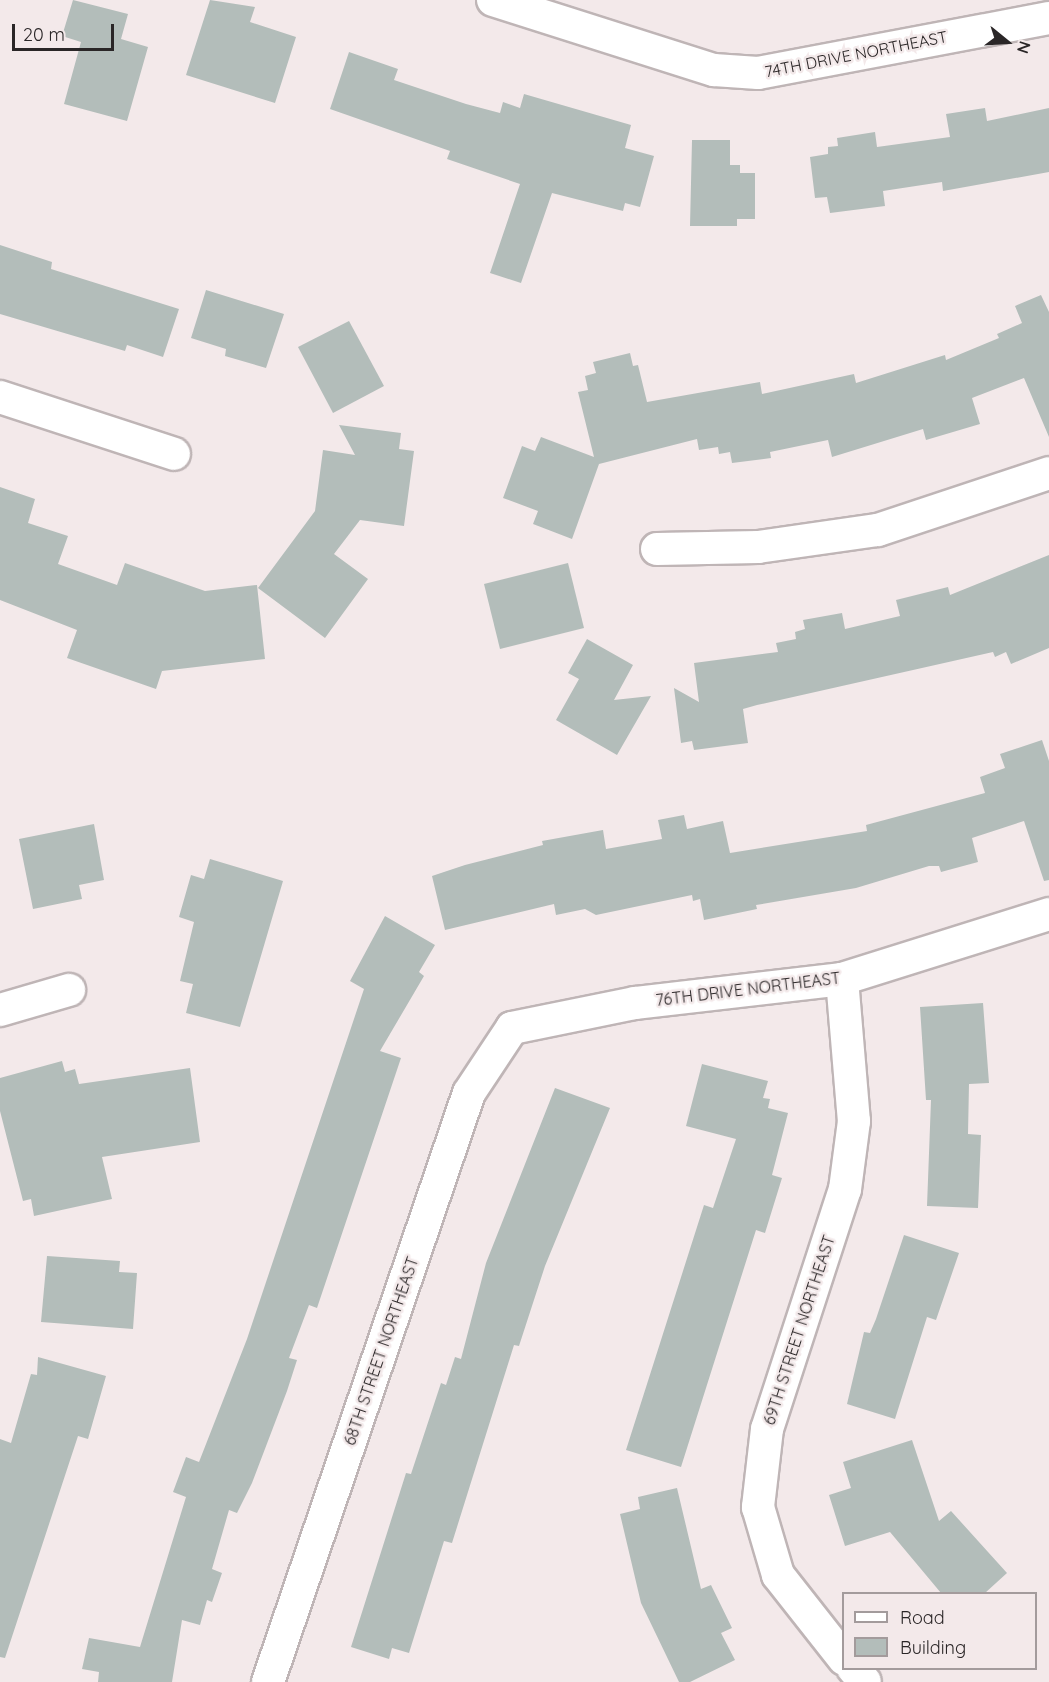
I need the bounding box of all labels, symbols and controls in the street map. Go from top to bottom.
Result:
scale bar [15,12,117,50]
north arrow [977,12,1037,72]
text: 20 m [23,23,65,46]
street label: 74TH DRIVE NORTHEAST [763,27,949,81]
text: N [1013,39,1035,56]
street label: 76TH DRIVE NORTHEAST [655,968,841,1010]
street label: 69TH STREET NORTHEAST [759,1233,839,1427]
street label: 68TH STREET NORTHEAST [340,1254,422,1448]
legend [842,1592,1037,1670]
text: Road [900,1606,945,1629]
text: Building [900,1636,966,1659]

